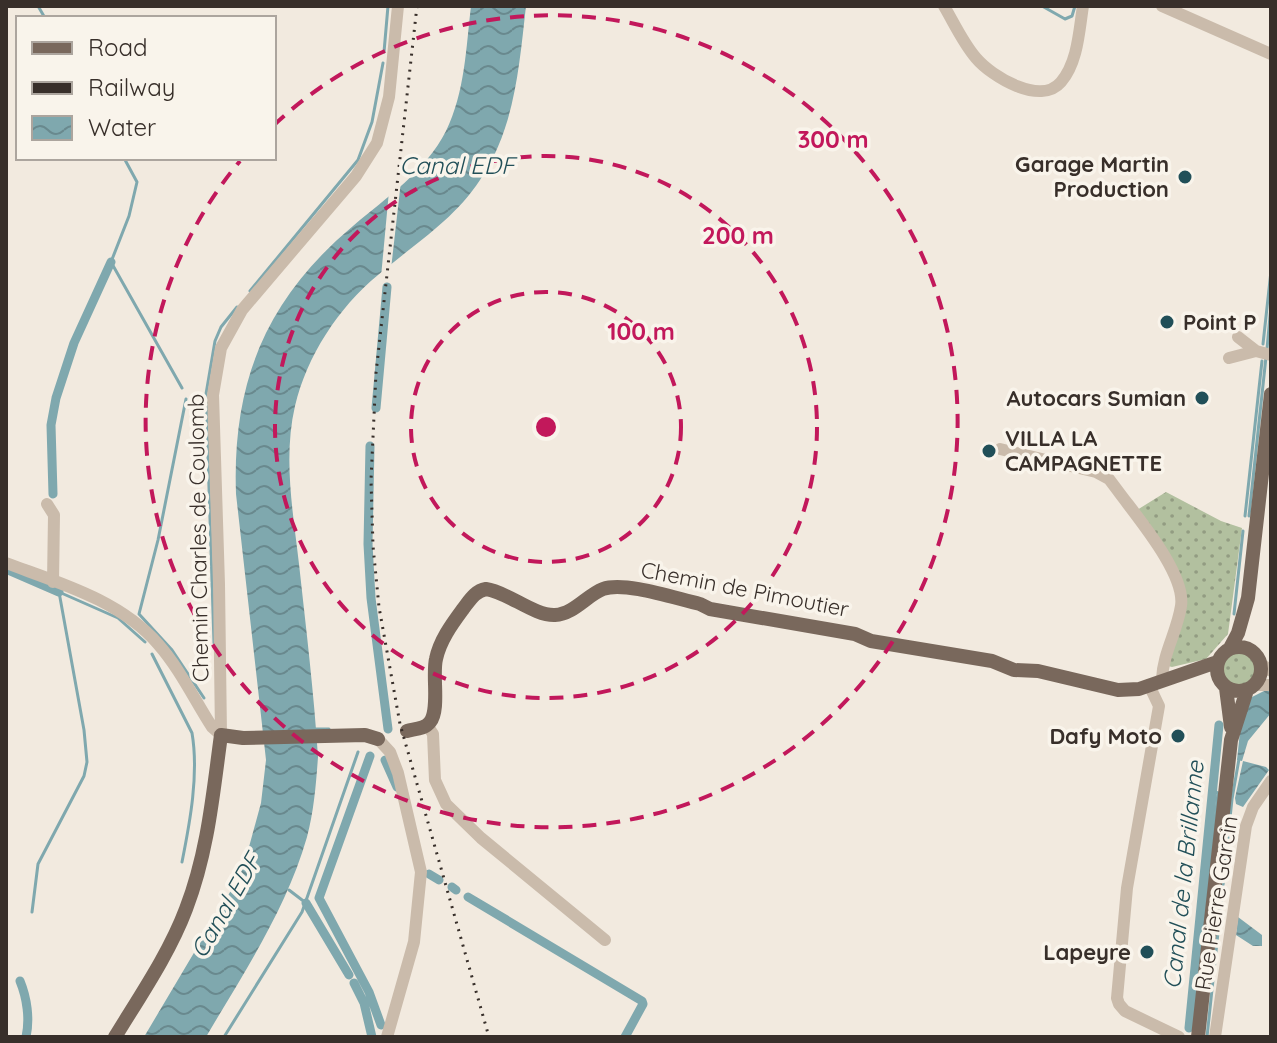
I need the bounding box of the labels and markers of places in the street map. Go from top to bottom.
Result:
place label: Garage Martin Production [1015,150,1169,203]
marker: Garage Martin Production [1176,168,1194,186]
place label: Point P [1183,308,1257,336]
marker: Point P [1158,313,1176,331]
place label: Autocars Sumian [1007,384,1186,412]
marker: Autocars Sumian [1193,389,1211,407]
centre of rings [532,413,560,441]
place label: VILLA LA CAMPAGNETTE [1005,424,1162,477]
marker: VILLA LA CAMPAGNETTE [980,442,998,460]
place label: Dafy Moto [1049,722,1162,750]
marker: Dafy Moto [1169,727,1187,745]
place label: Lapeyre [1043,938,1131,966]
marker: Lapeyre [1138,943,1156,961]

